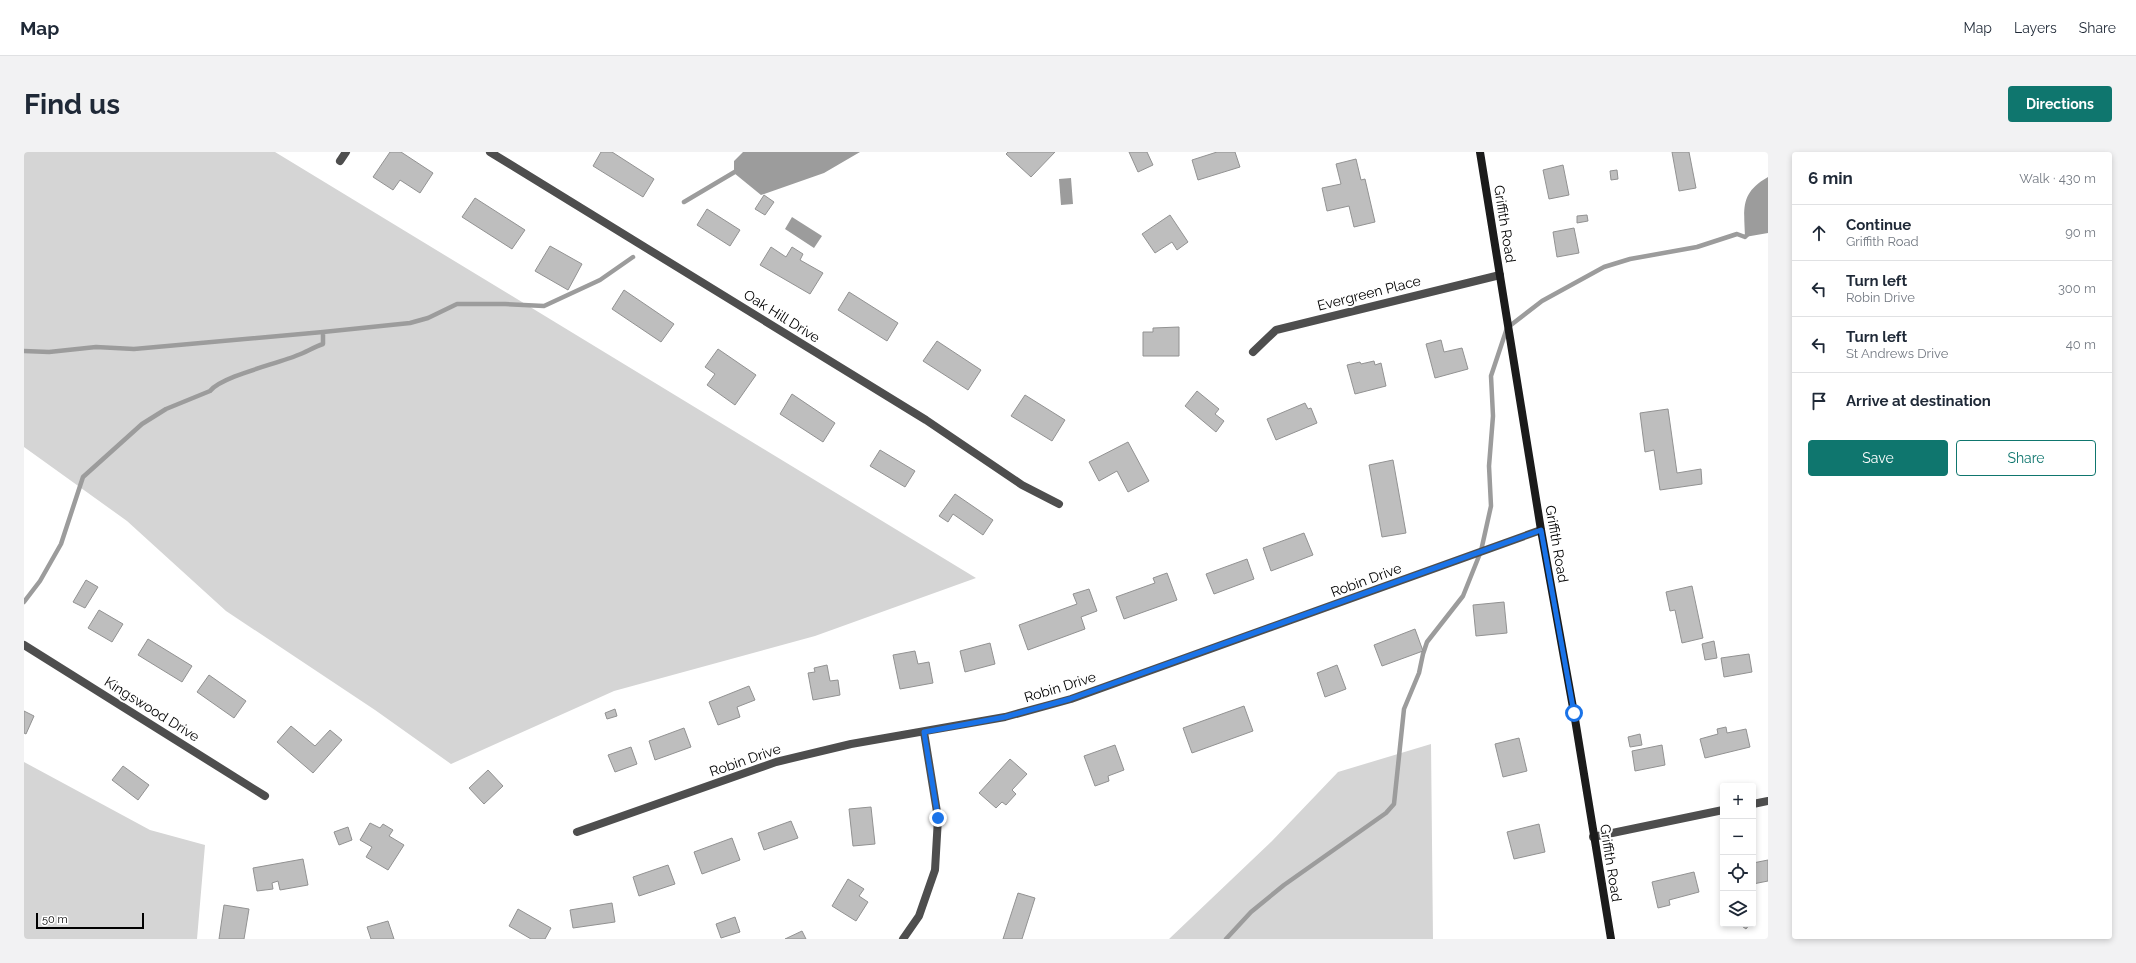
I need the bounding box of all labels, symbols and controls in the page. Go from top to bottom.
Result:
text: Map [20,17,59,39]
text: Map [1964,20,1992,36]
text: Layers [2014,20,2057,36]
text: Share [2079,20,2116,36]
button: Directions [2008,86,2112,122]
text: Find us [24,88,120,121]
text: 6 min [1808,168,1853,188]
text: Walk · 430 m [2019,171,2096,186]
street label: Griffith Road [1491,184,1519,264]
text: Continue [1846,216,1911,234]
icon: ahead [1808,222,1830,244]
text: 90 m [2065,225,2096,240]
text: Griffith Road [1846,234,1919,249]
street label: Evergreen Place [1316,272,1422,314]
text: Turn left [1846,272,1907,290]
icon: left [1808,278,1830,300]
text: 300 m [2058,281,2096,296]
street label: Oak Hill Drive [741,286,823,346]
text: Robin Drive [1846,290,1915,305]
text: Turn left [1846,328,1907,346]
icon: left [1808,334,1830,356]
text: 40 m [2066,337,2096,352]
text: St Andrews Drive [1846,346,1948,361]
icon: arrive [1808,390,1830,412]
text: Arrive at destination [1846,392,1991,410]
button: Save [1808,440,1948,476]
button: Share [1956,440,2096,476]
street label: Griffith Road [1542,504,1572,584]
street label: Robin Drive [1328,560,1404,600]
street label: Robin Drive [1022,669,1098,705]
street label: Kingswood Drive [102,673,202,745]
route start [1565,704,1583,722]
street label: Robin Drive [707,740,783,780]
map controls [1720,783,1756,927]
button: + [1720,783,1756,819]
route end [929,809,947,827]
button: − [1720,819,1756,855]
street label: Griffith Road [1597,823,1625,903]
button: locate [1720,855,1756,891]
button: layers [1720,891,1756,927]
scale bar [36,911,144,930]
text: 50 m [42,913,68,926]

